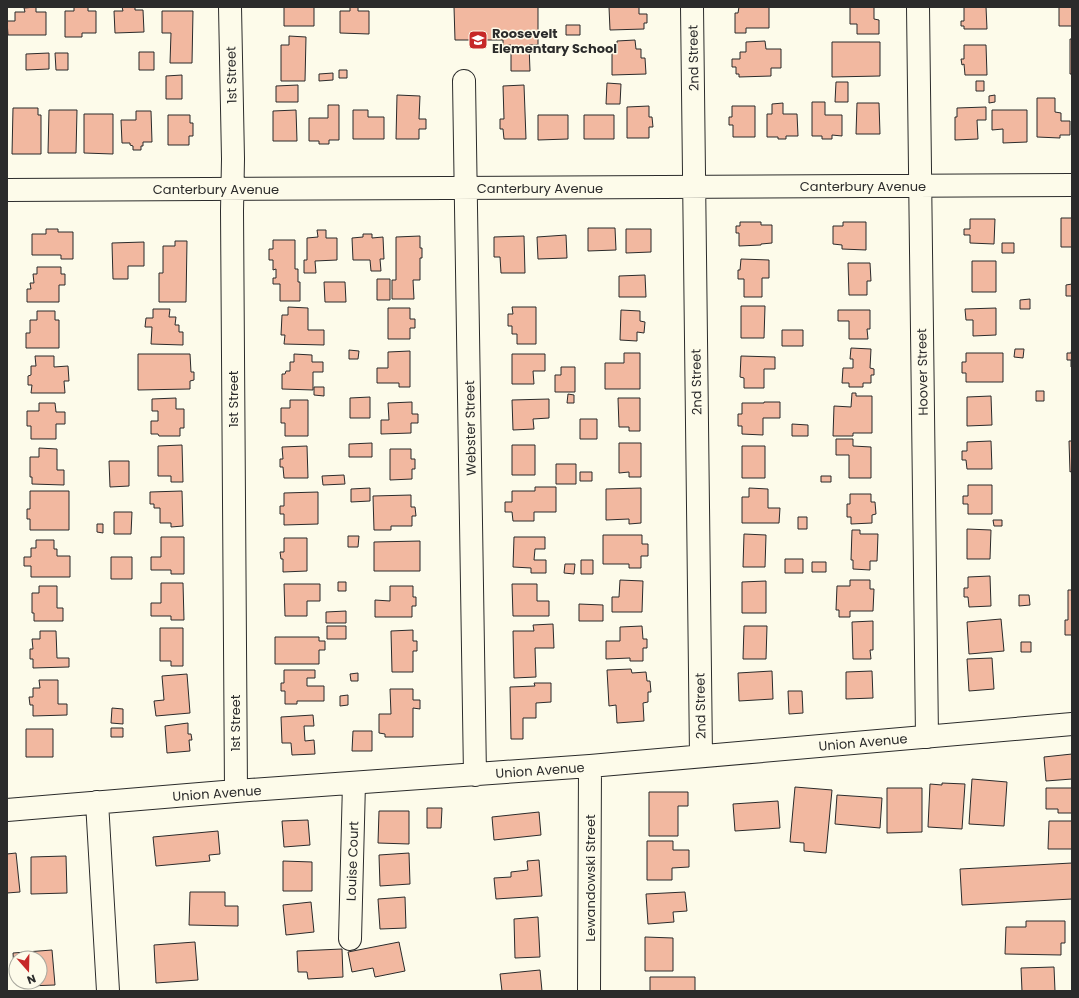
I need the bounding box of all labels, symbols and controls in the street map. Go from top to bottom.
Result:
place label: Roosevelt Elementary School [492,24,617,58]
street label: 2nd Street [683,25,704,91]
school or university icon: Roosevelt Elementary School [467,29,489,51]
street label: 1st Street [221,46,241,104]
street label: Canterbury Avenue [800,177,926,196]
street label: Canterbury Avenue [477,179,603,198]
street label: Canterbury Avenue [153,180,279,199]
street label: Hoover Street [912,328,933,416]
street label: 2nd Street [686,349,707,415]
street label: 1st Street [224,370,243,428]
street label: Webster Street [460,380,481,476]
street label: 2nd Street [690,673,711,739]
street label: 1st Street [226,694,245,752]
street label: Union Avenue [818,729,908,756]
street label: Union Avenue [495,758,585,783]
street label: Union Avenue [172,781,262,806]
street label: Lewandowski Street [581,814,600,942]
street label: Louise Court [342,820,363,901]
north arrow [8,950,48,990]
text: N [25,970,38,988]

